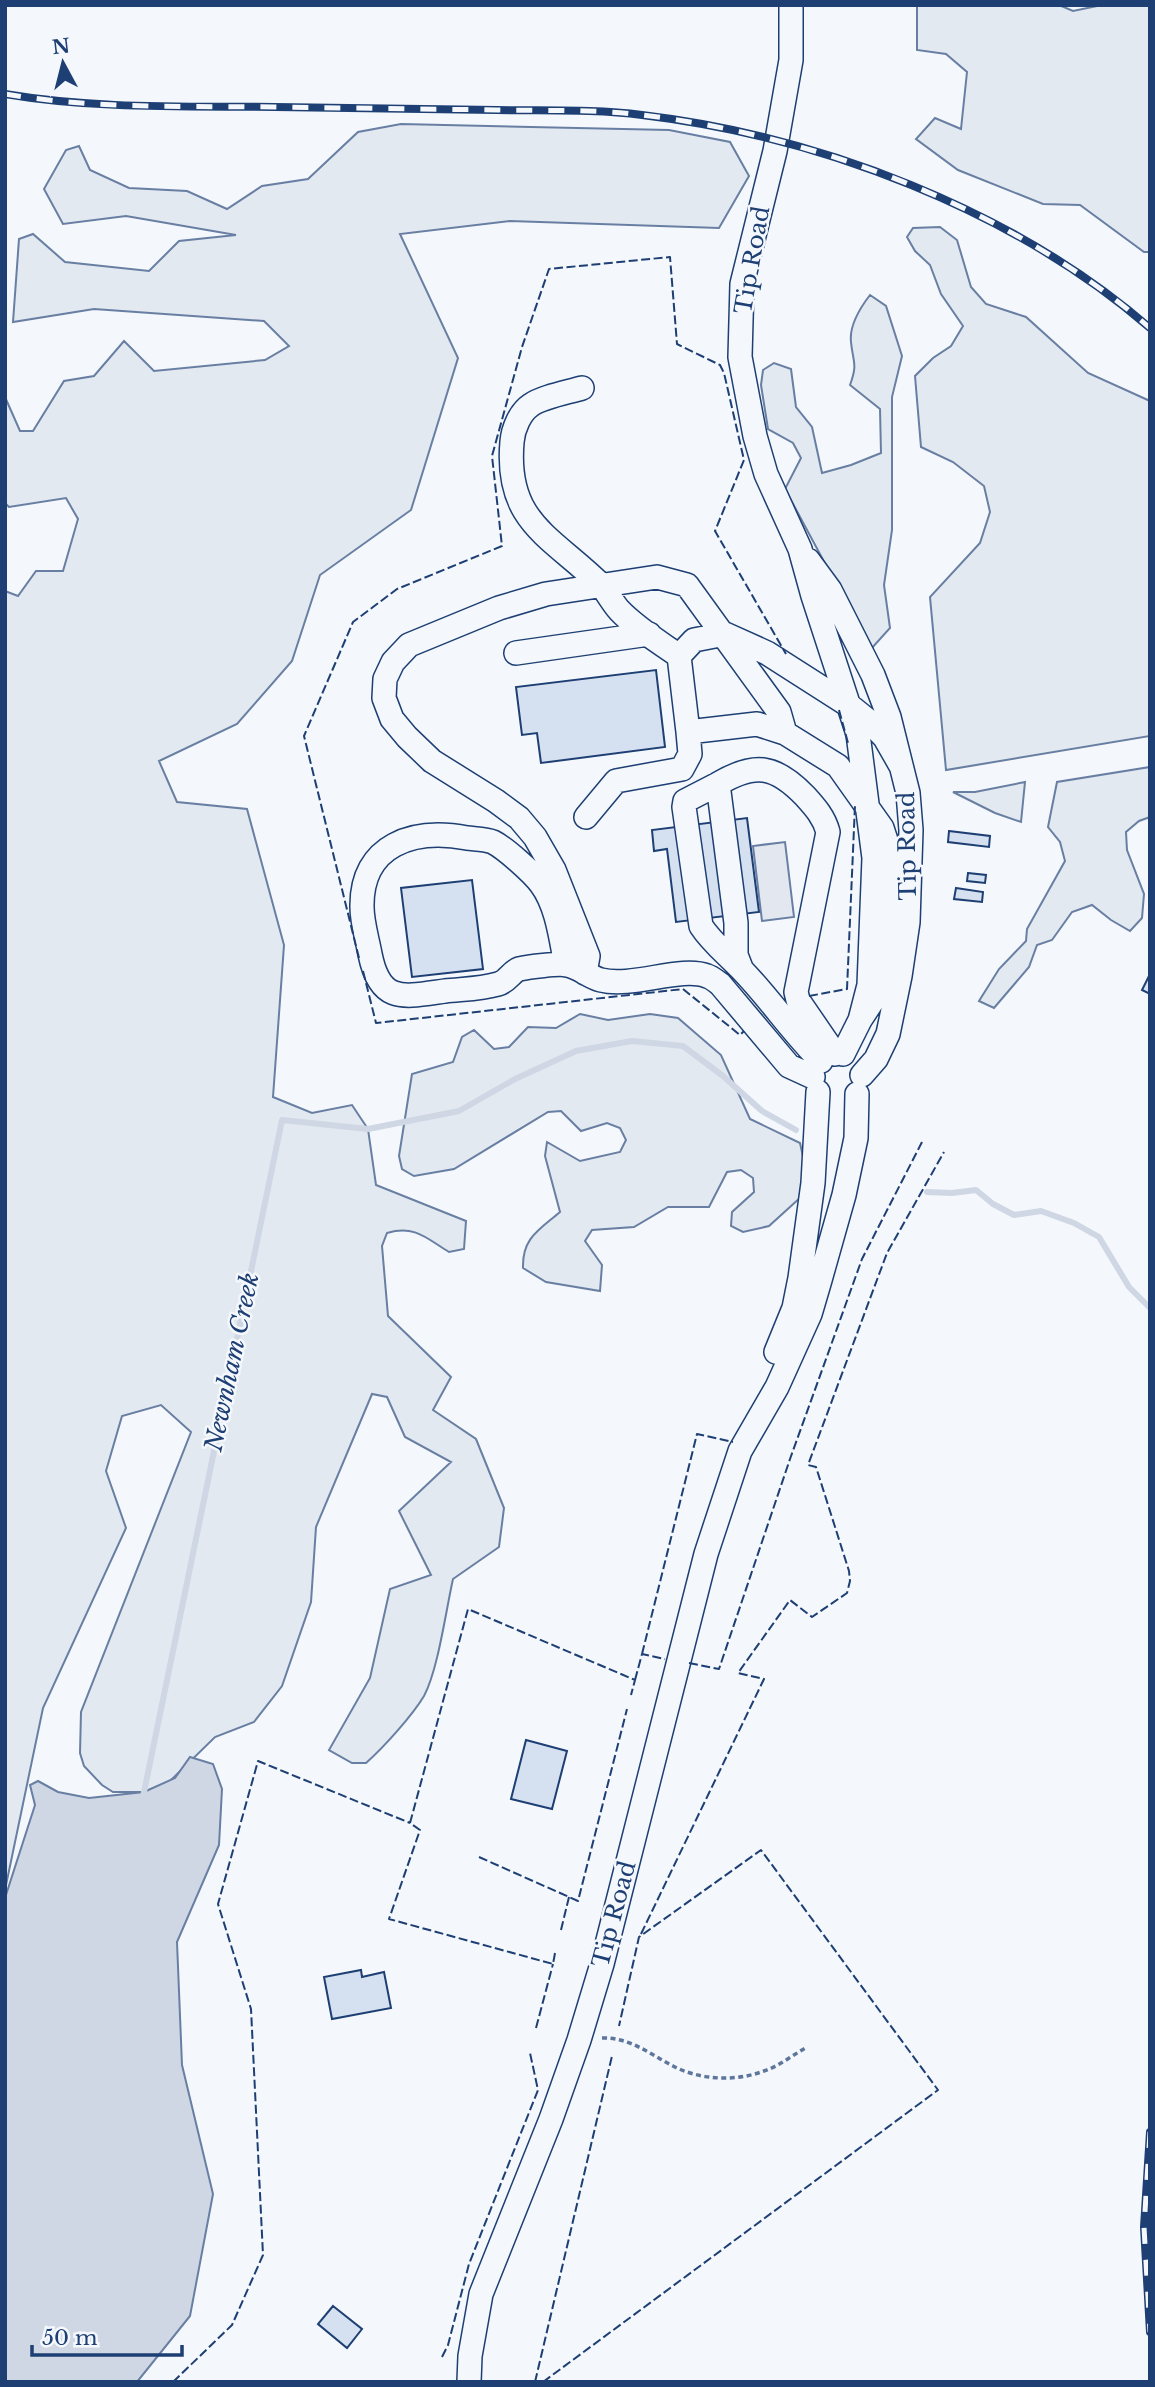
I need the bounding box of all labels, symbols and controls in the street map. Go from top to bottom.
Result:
north arrow [28,28,98,98]
text: N [51,34,71,59]
street label: Tip Road [729,204,775,316]
street label: Tip Road [892,791,922,901]
water label: Newnham Creek [198,1270,265,1455]
street label: Tip Road [586,1858,642,1970]
scale bar [32,2314,182,2358]
text: 50 m [42,2325,98,2351]

